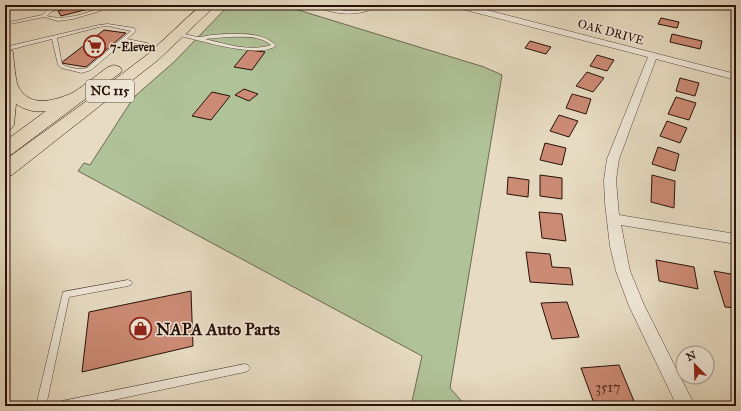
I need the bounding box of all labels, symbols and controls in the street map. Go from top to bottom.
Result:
street label: OAK DRIVE [576,16,646,48]
supermarket icon: 7-Eleven [81,34,107,60]
place label: 7-Eleven [110,40,156,54]
road number: NC 115 [86,80,134,102]
shop icon: NAPA Auto Parts [127,316,153,342]
place label: NAPA Auto Parts [156,319,280,340]
north arrow [675,345,715,385]
text: N [684,348,699,364]
house number: 3517 [595,379,621,396]

